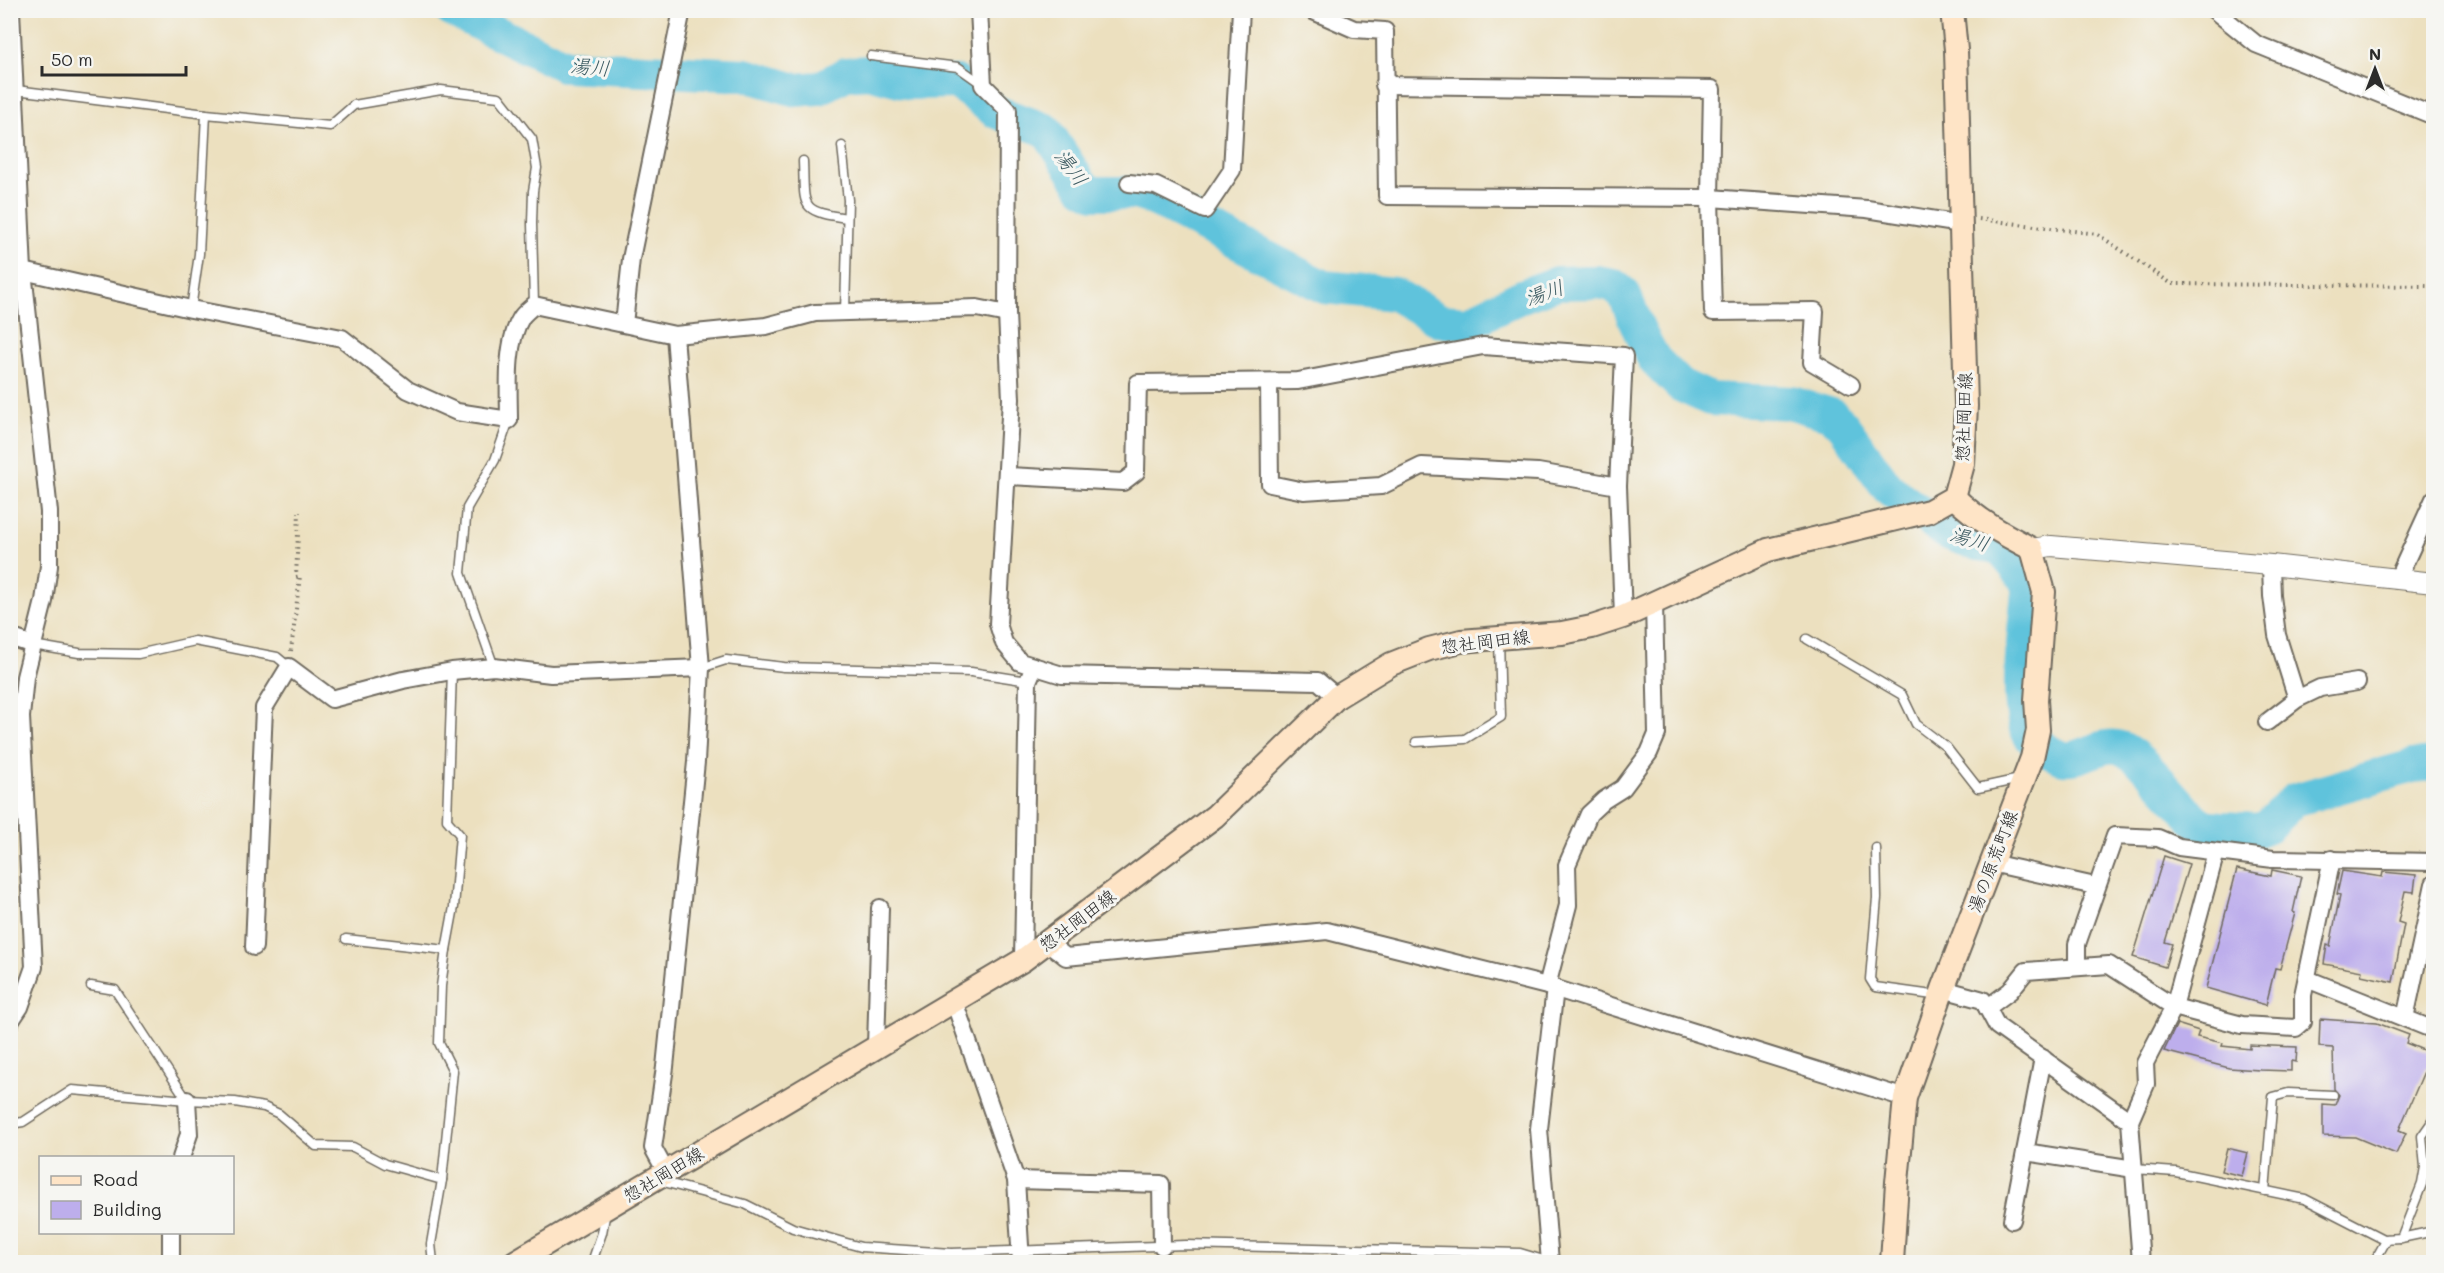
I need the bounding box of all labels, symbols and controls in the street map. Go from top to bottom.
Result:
scale bar [42,39,186,77]
north arrow [2345,39,2405,99]
text: N [2369,43,2381,64]
text: 50 m [51,47,93,71]
water label: 湯川 [569,51,611,81]
water label: 湯川 [1050,143,1094,191]
water label: 湯川 [1521,273,1567,311]
street label: 惣社岡田線 [1949,372,1977,462]
water label: 湯川 [1947,520,1993,556]
street label: 惣社岡田線 [1439,624,1531,658]
street label: 湯の原荒町線 [1961,806,2023,916]
street label: 惣社岡田線 [1034,883,1120,957]
street label: 惣社岡田線 [618,1141,708,1207]
legend [39,1156,234,1234]
text: Road [93,1167,138,1191]
text: Building [93,1197,161,1221]

